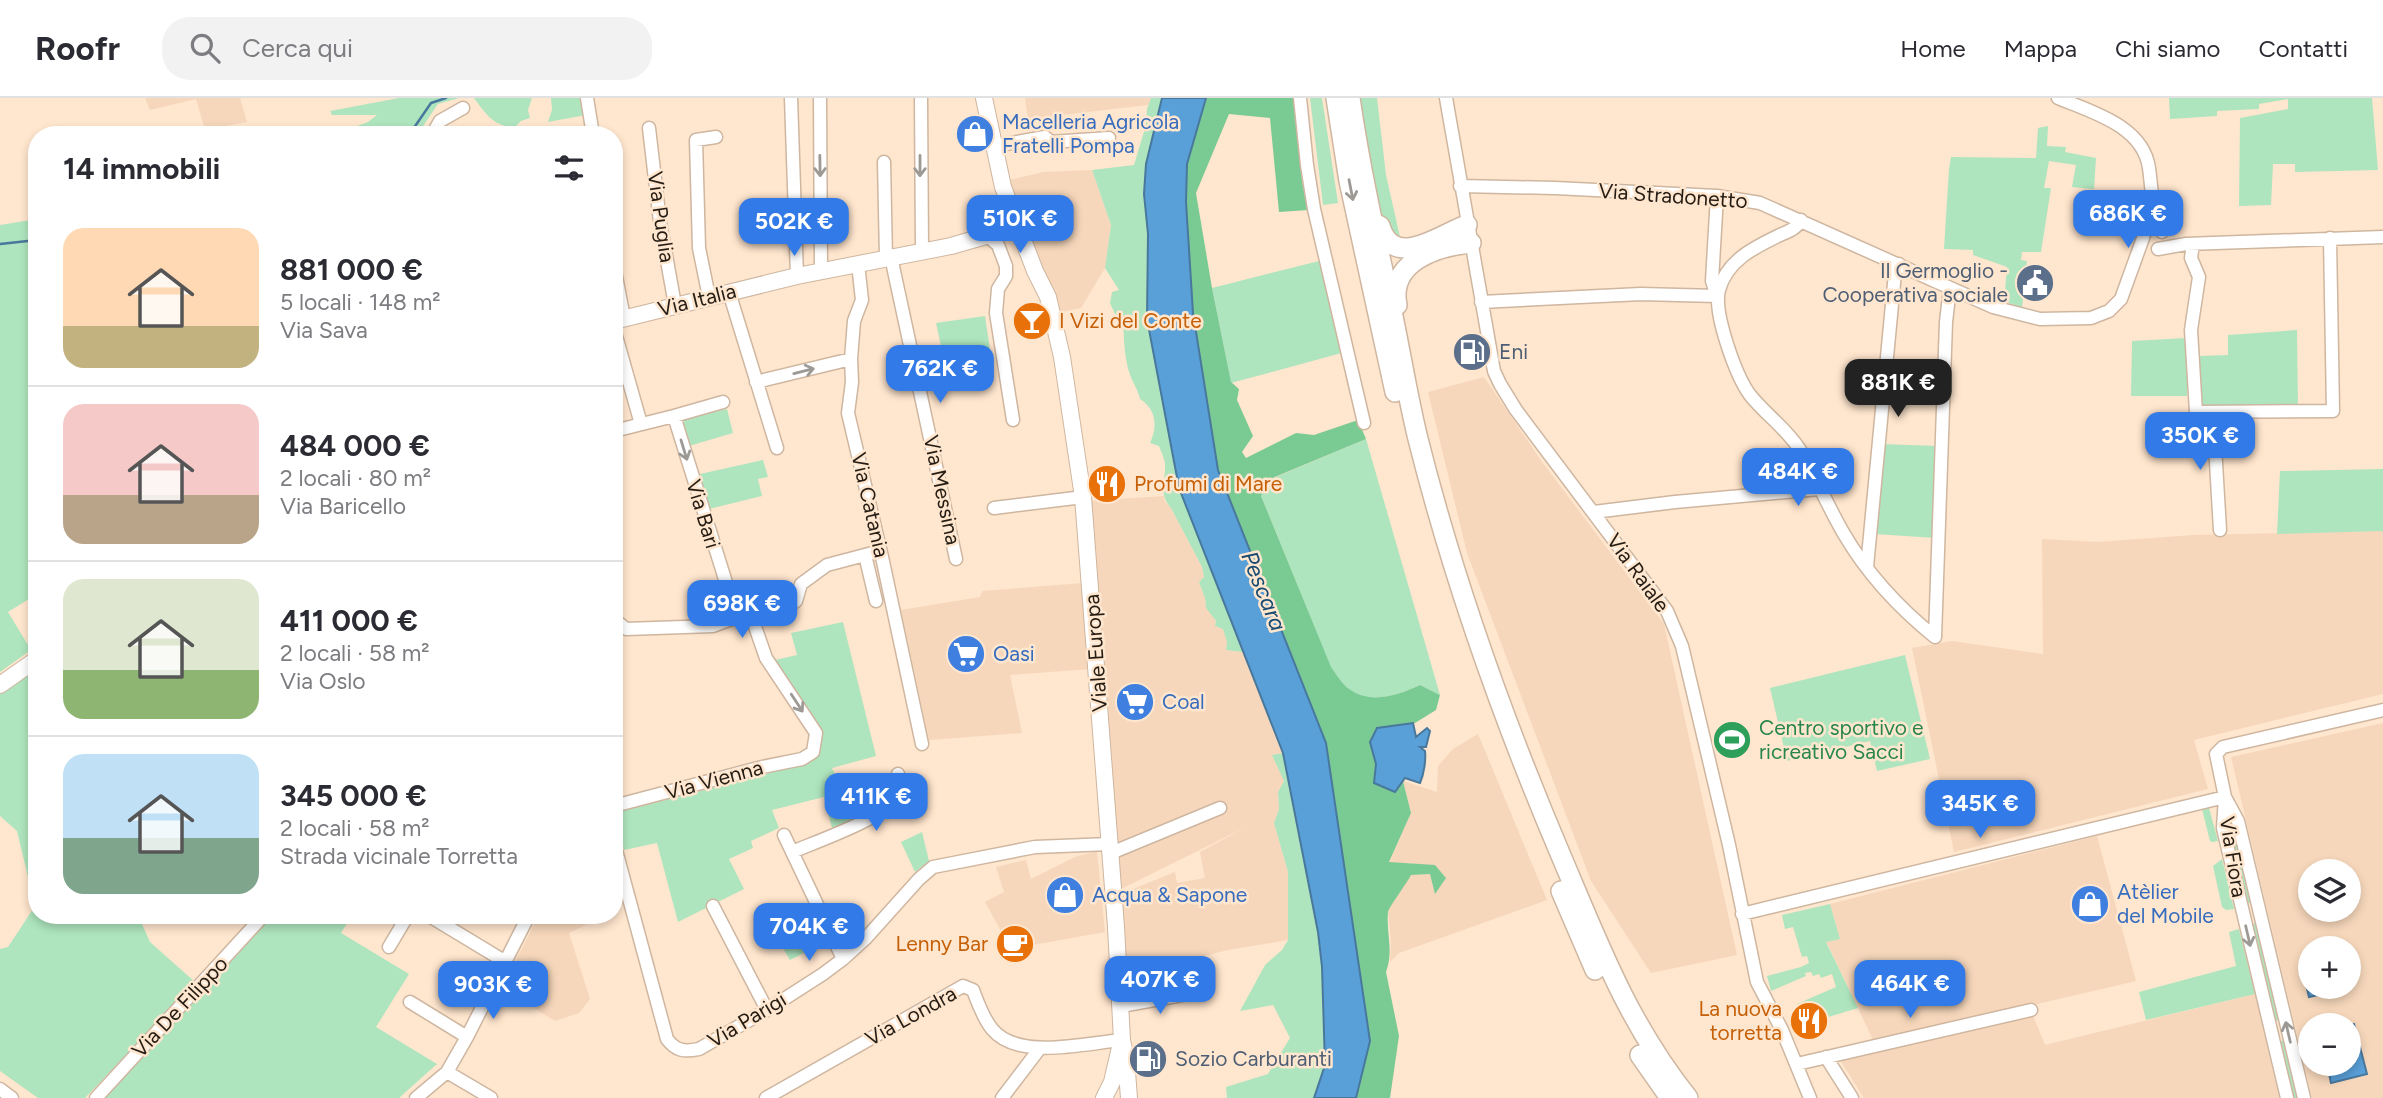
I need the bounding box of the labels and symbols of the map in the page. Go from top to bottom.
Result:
place label: Macelleria Agricola Fratelli Pompa [1002,109,1179,158]
shop icon: Macelleria Agricola Fratelli Pompa [954,113,996,155]
one-way arrow [813,154,827,177]
one-way arrow [913,154,927,177]
street label: Via Puglia [643,170,680,264]
one-way arrow [1344,178,1358,201]
street label: Via Stradonetto [1598,178,1749,213]
pin: 686K € [2071,190,2185,250]
pin: 510K € [963,195,1077,255]
pin: 502K € [737,198,851,258]
place label: Il Germoglio - Cooperativa sociale [1822,258,2008,307]
public building icon: Il Germoglio - Cooperativa sociale [2014,262,2056,304]
street label: Via Italia [655,278,739,321]
bar icon: I Vizi del Conte [1011,300,1053,342]
place label: I Vizi del Conte [1059,308,1202,333]
fuel station icon: Eni [1451,331,1493,373]
place label: Eni [1499,339,1528,364]
pin: 762K € [883,345,997,405]
pin: 881K € [1841,360,1955,419]
one-way arrow [792,364,814,377]
pin: 350K € [2143,412,2257,472]
street label: Via Messina [919,433,966,547]
one-way arrow [678,439,691,461]
pin: 484K € [1741,448,1855,508]
street label: Via Catania [846,450,895,560]
restaurant icon: Profumi di Mare [1086,463,1128,505]
place label: Profumi di Mare [1134,471,1282,496]
street label: Via Bari [681,476,726,551]
street label: Via Raiale [1602,529,1675,617]
water label: Pescara [1235,547,1293,635]
pin: 698K € [685,580,799,640]
street label: Viale Europa [1079,593,1112,713]
supermarket icon: Oasi [945,633,987,675]
place label: Oasi [993,641,1035,666]
supermarket icon: Coal [1114,681,1156,723]
place label: Coal [1162,689,1205,714]
one-way arrow [789,693,804,712]
place label: Centro sportivo e ricreativo Sacci [1759,715,1924,764]
sports icon: Centro sportivo e ricreativo Sacci [1711,719,1753,761]
street label: Via Vienna [662,754,766,805]
pin: 411K € [819,774,933,833]
pin: 345K € [1923,780,2037,840]
street label: Via Fiora [2215,815,2252,899]
shop icon: Acqua & Sapone [1044,874,1086,916]
place label: Atèlier del Mobile [2117,879,2214,928]
place label: Acqua & Sapone [1092,882,1247,907]
shop icon: Atèlier del Mobile [2069,883,2111,925]
pin: 704K € [752,904,866,963]
cafe icon: Lenny Bar [994,923,1036,965]
one-way arrow [2241,924,2255,947]
place label: Lenny Bar [895,931,988,956]
street label: Via De Filippo [126,951,233,1062]
pin: 407K € [1103,956,1217,1016]
pin: 464K € [1853,960,1967,1020]
pin: 903K € [436,962,550,1021]
street label: Via Londra [861,980,961,1051]
street label: Via Parigi [703,986,791,1053]
place label: La nuova torretta [1698,996,1782,1045]
restaurant icon: La nuova torretta [1788,1000,1830,1042]
one-way arrow [2281,1021,2294,1043]
fuel station icon: Sozio Carburanti [1127,1038,1169,1080]
place label: Sozio Carburanti [1175,1046,1332,1071]

